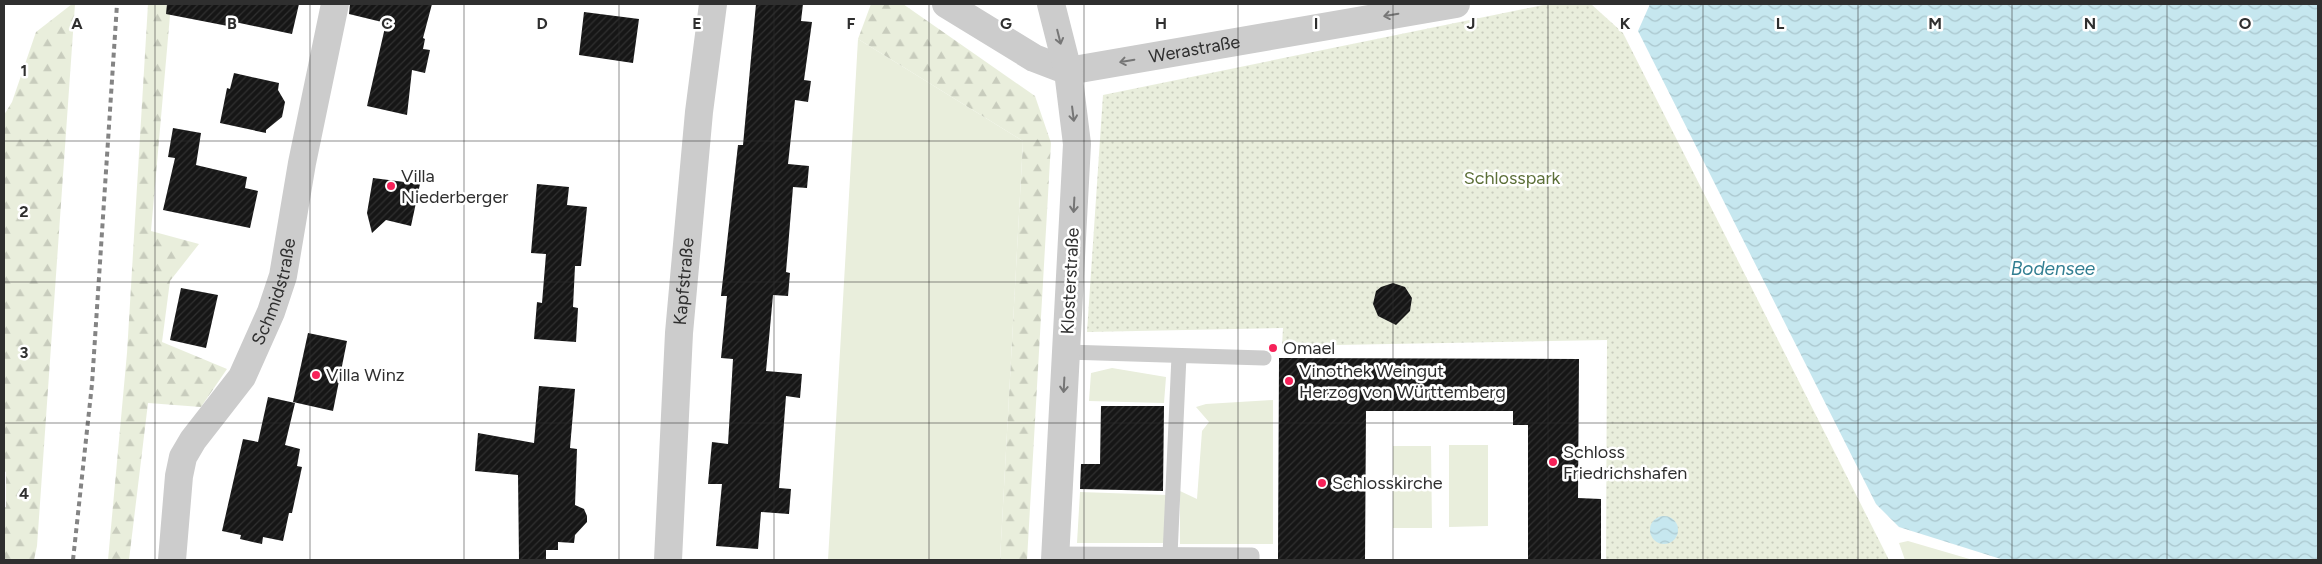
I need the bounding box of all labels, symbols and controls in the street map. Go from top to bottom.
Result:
one-way arrow [1383,11,1399,21]
text: A [71,14,83,33]
text: B [227,14,237,33]
text: C [381,14,393,33]
text: D [536,14,548,33]
text: E [692,14,702,33]
text: F [847,14,856,33]
text: G [1000,14,1012,33]
text: H [1155,14,1167,33]
text: I [1314,14,1318,33]
text: J [1467,14,1475,33]
text: K [1620,14,1631,33]
text: L [1776,14,1785,33]
text: M [1928,14,1942,33]
text: N [2084,14,2096,33]
text: O [2239,14,2252,33]
one-way arrow [1055,29,1064,45]
street label: Werastraße [1147,30,1242,68]
one-way arrow [1120,56,1136,66]
text: 1 [21,61,27,80]
one-way arrow [1068,105,1078,121]
place label: Villa Niederberger [401,165,508,208]
park label: Schlosspark [1464,167,1561,189]
marker: Villa Niederberger [385,180,397,192]
one-way arrow [1070,197,1079,213]
text: 2 [19,202,29,221]
street label: Klosterstraße [1056,227,1084,335]
street label: Schmidstraße [247,236,300,349]
street label: Kapfstraße [669,237,699,326]
water label: Bodensee [2011,257,2096,280]
place label: Omael [1283,337,1335,359]
marker: Omael [1267,342,1279,354]
text: 3 [20,343,29,362]
place label: Vinothek Weingut Herzog von Württemberg [1299,360,1506,403]
place label: Villa Winz [326,364,405,386]
marker: Villa Winz [310,369,322,381]
marker: Vinothek Weingut Herzog von Württemberg [1283,375,1295,387]
one-way arrow [1060,377,1069,393]
place label: Schloss Friedrichshafen [1563,441,1687,484]
marker: Schloss Friedrichshafen [1547,456,1559,468]
place label: Schlosskirche [1332,472,1443,494]
marker: Schlosskirche [1316,477,1328,489]
text: 4 [19,484,29,503]

